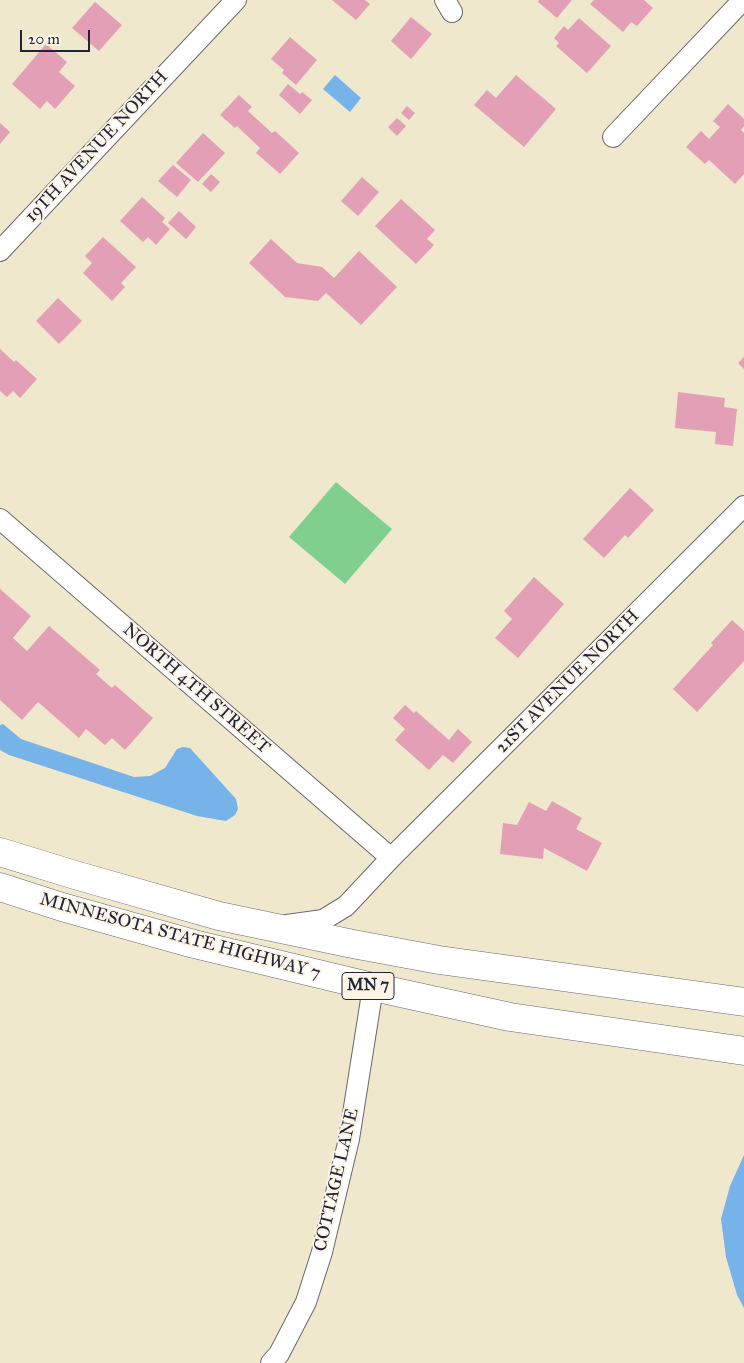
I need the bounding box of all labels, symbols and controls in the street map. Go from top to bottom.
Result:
scale bar [22,20,92,52]
text: 20 m [28,30,60,48]
street label: 19TH AVENUE NORTH [21,67,173,227]
street label: 21ST AVENUE NORTH [492,606,644,758]
street label: NORTH 4TH STREET [118,619,274,759]
street label: MINNESOTA STATE HIGHWAY 7 [37,889,323,985]
road number: MN 7 [342,972,394,999]
street label: COTTAGE LANE [310,1106,364,1254]

